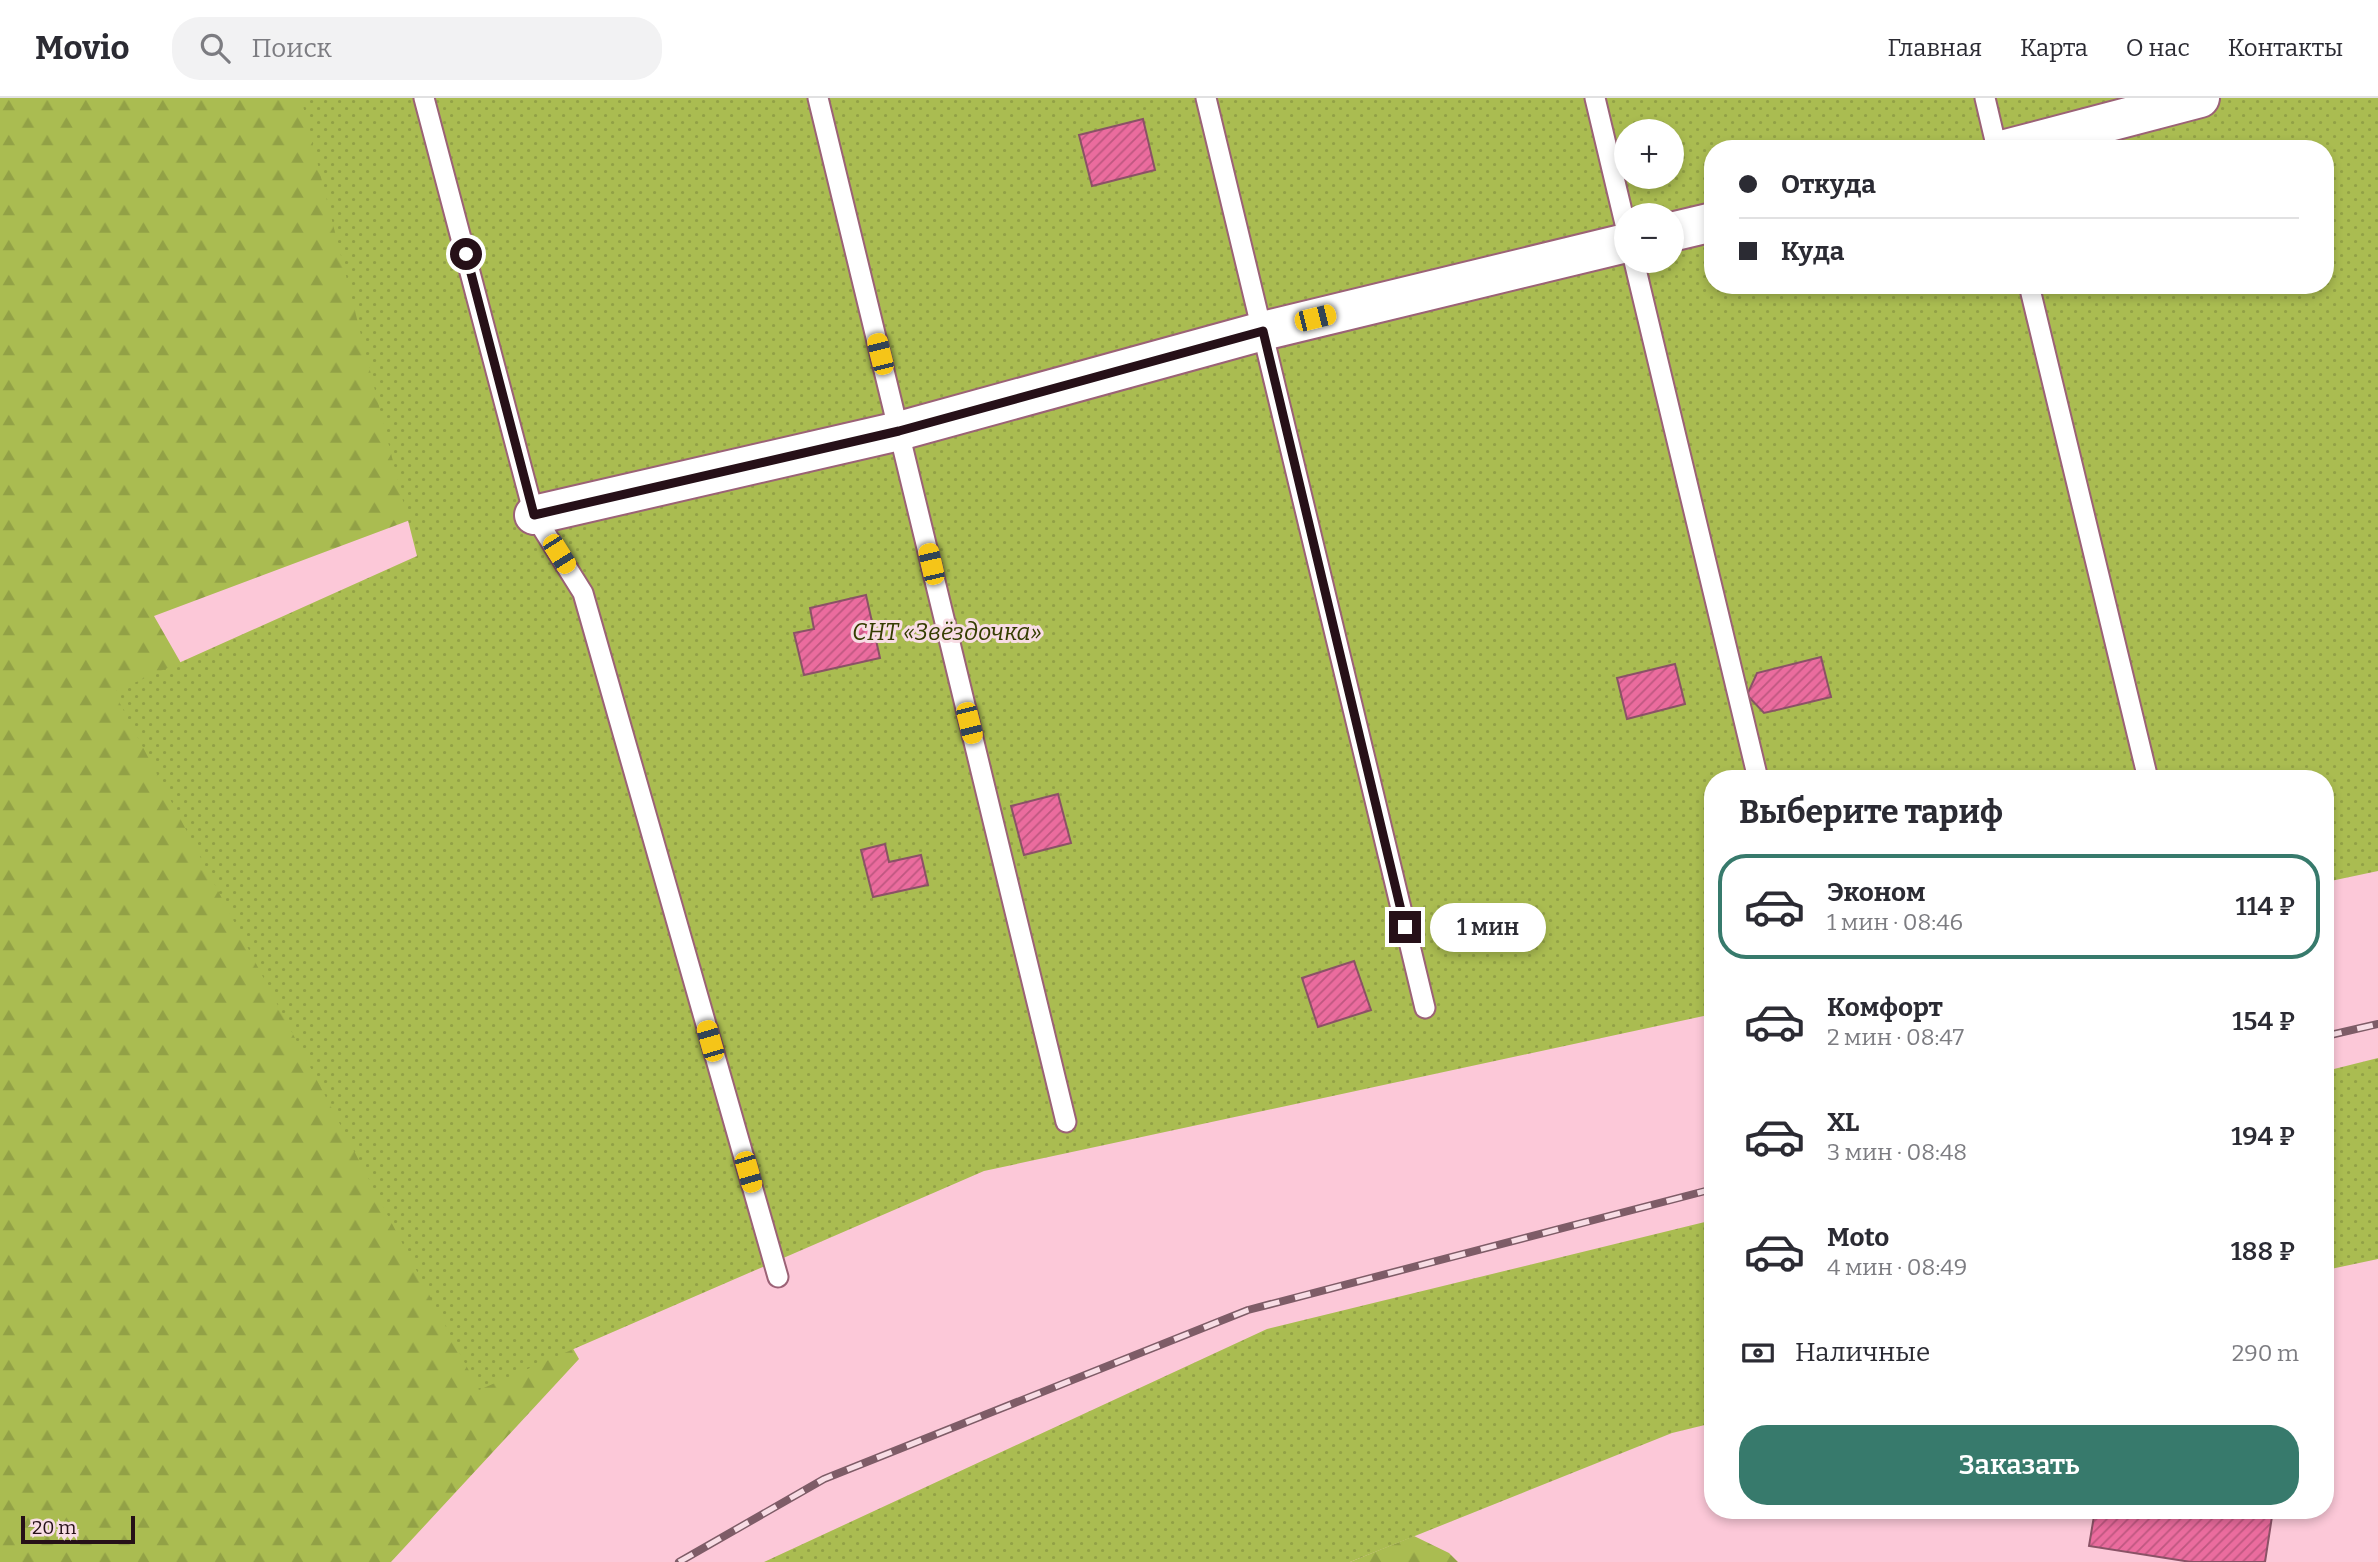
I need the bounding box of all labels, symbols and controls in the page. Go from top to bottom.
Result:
search box [172,17,662,80]
text: Movio [35,28,130,68]
icon: search [196,29,234,67]
text: Поиск [252,33,332,64]
text: Главная [1887,34,1982,62]
text: Карта [2020,34,2088,62]
text: О нас [2126,34,2190,62]
text: Контакты [2228,34,2343,62]
map controls [1614,119,1684,273]
button: + [1614,119,1684,189]
text: Откуда [1781,169,1876,200]
button: − [1614,203,1684,273]
text: Куда [1781,236,1844,267]
route start [450,238,482,270]
car [1293,303,1338,333]
car [865,331,896,377]
car [539,531,580,577]
car [917,541,946,587]
park label: СНТ «Звёздочка» [852,618,1042,646]
car [954,700,985,746]
text: Выберите тариф [1739,793,2003,831]
icon: car [1743,875,1806,938]
text: Эконом [1827,877,1926,908]
text: 114 ₽ [2235,891,2295,922]
callout: 1 мин [1430,902,1545,952]
text: 1 мин · 08:46 [1827,908,1963,936]
route end [1389,911,1421,943]
text: 1 мин [1457,913,1519,941]
icon: car [1743,990,1806,1053]
text: Комфорт [1827,992,1943,1023]
text: 154 ₽ [2232,1006,2295,1037]
car [695,1018,726,1064]
text: 2 мин · 08:47 [1827,1023,1964,1051]
icon: car [1743,1105,1806,1168]
text: XL [1827,1107,1859,1138]
text: 194 ₽ [2231,1121,2295,1152]
text: 3 мин · 08:48 [1827,1138,1967,1166]
car [733,1149,764,1195]
icon: car [1743,1220,1806,1283]
text: Moto [1827,1222,1889,1253]
text: 188 ₽ [2231,1236,2295,1267]
text: 4 мин · 08:49 [1827,1253,1967,1281]
icon: cash [1739,1334,1777,1372]
text: Наличные [1795,1337,1930,1368]
text: 290 m [2232,1339,2299,1367]
button: Заказать [1739,1425,2299,1505]
scale bar [21,1513,135,1545]
text: 20 m [32,1516,76,1539]

